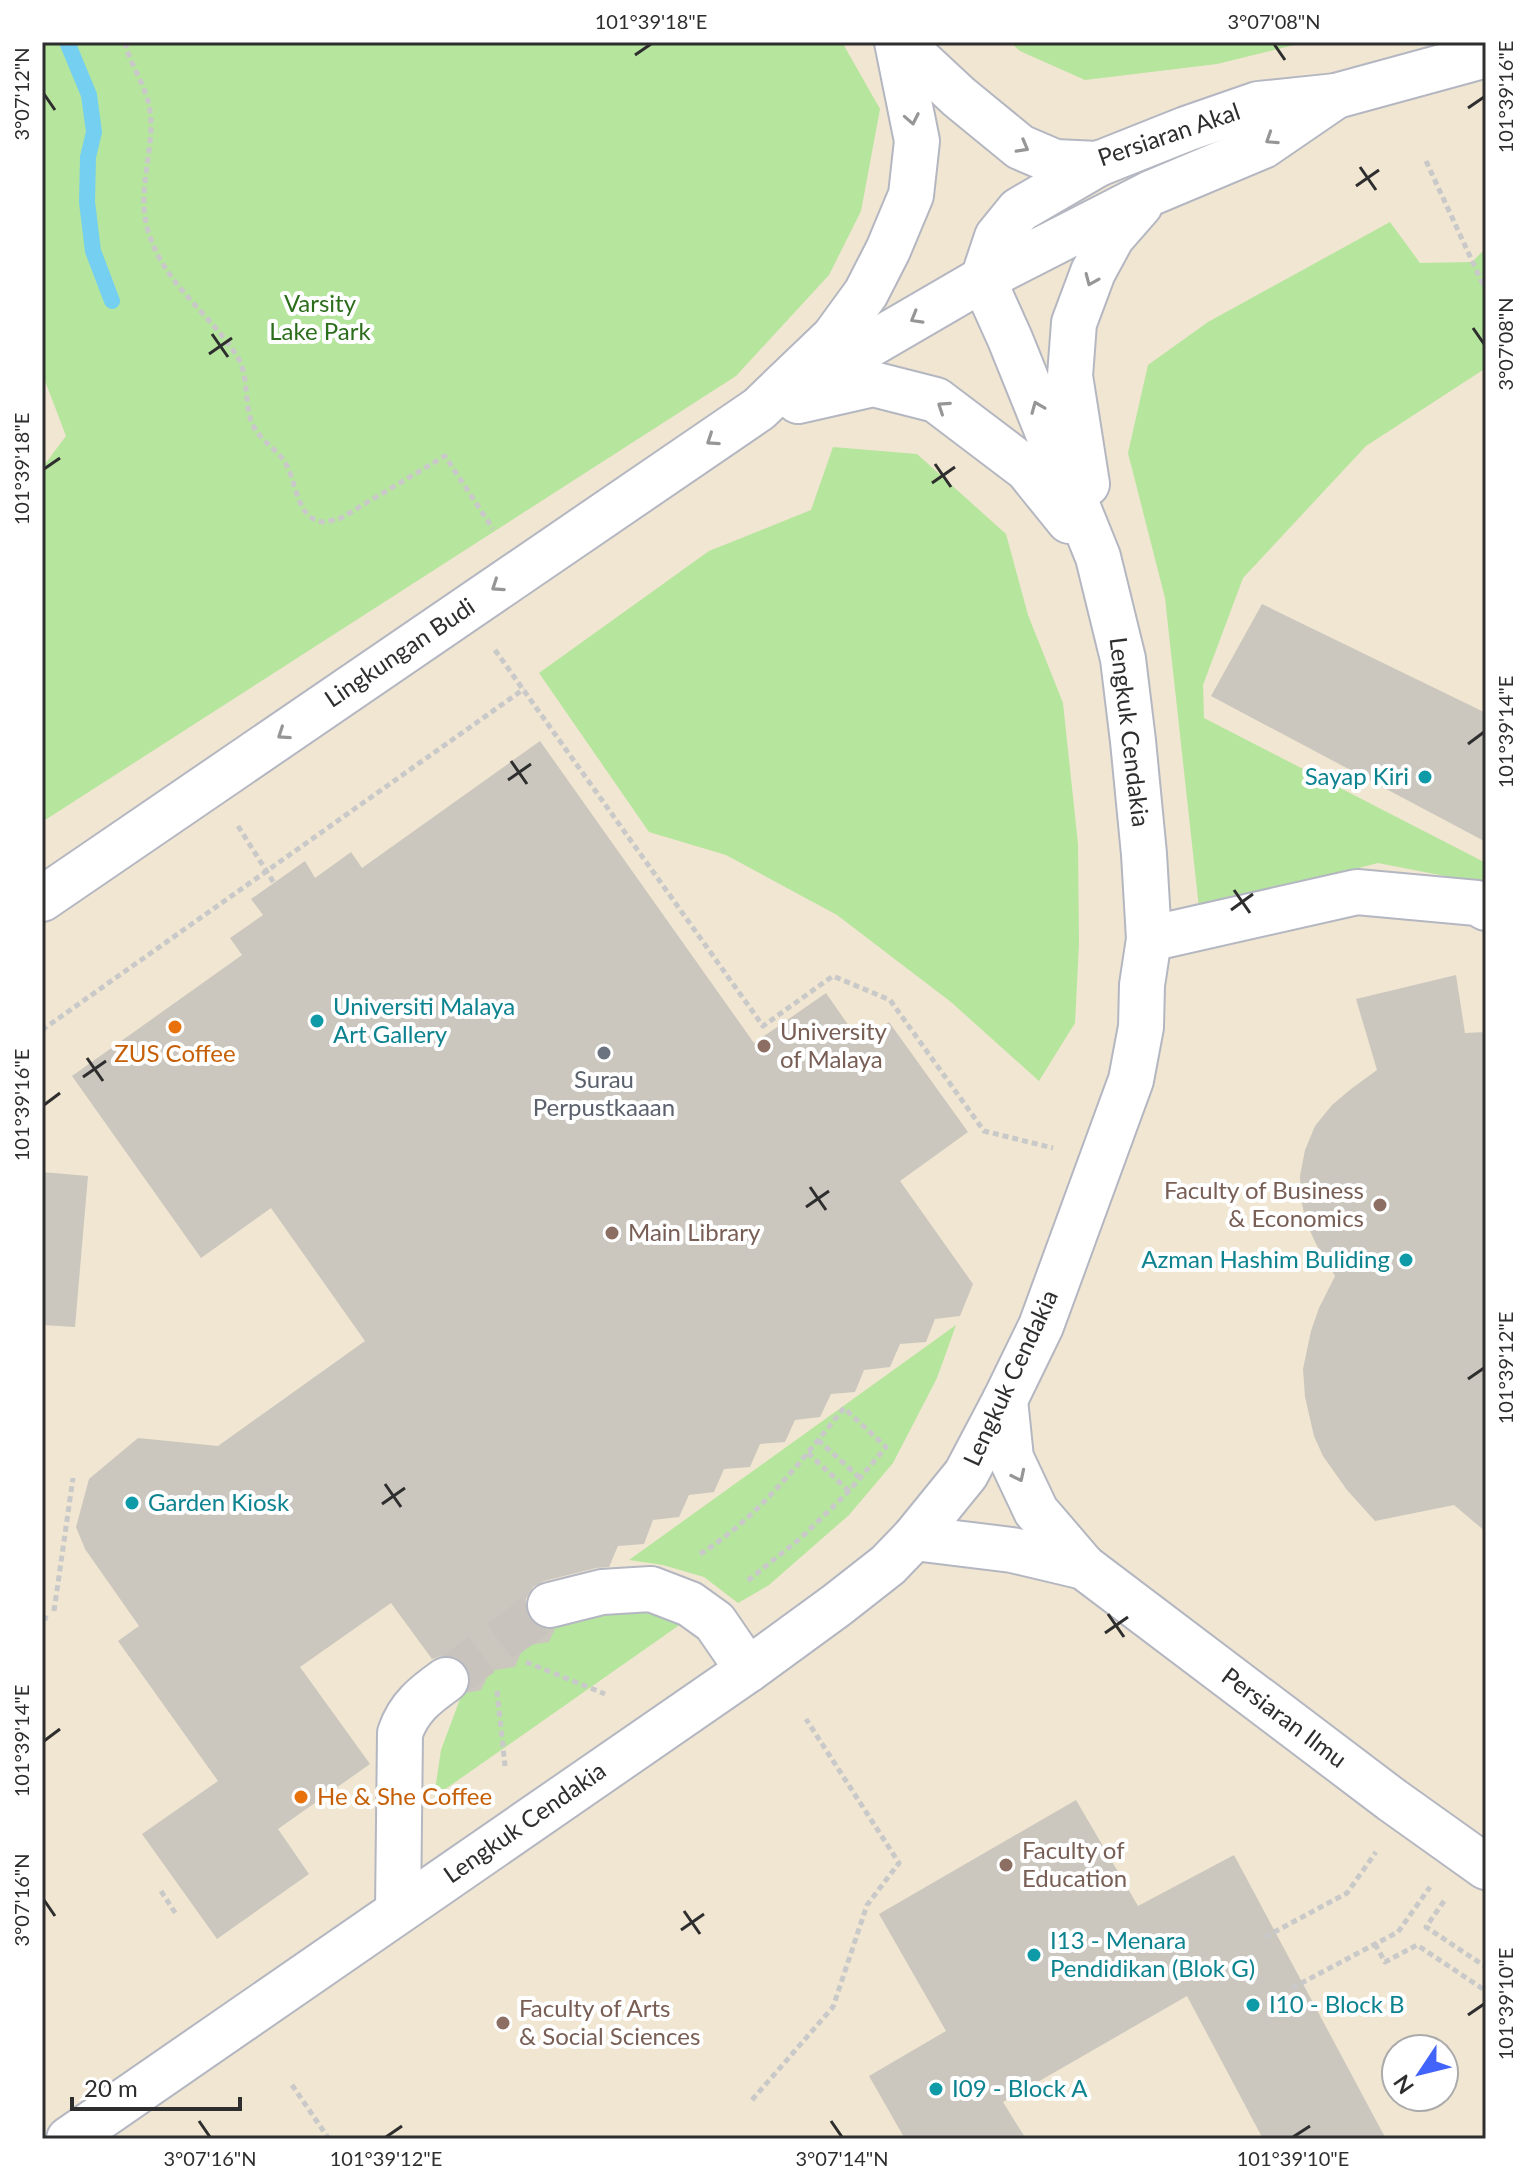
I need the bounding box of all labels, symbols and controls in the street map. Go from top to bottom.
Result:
text: 101°39'18"E [595,9,707,33]
text: 3°07'08"N [1227,9,1321,33]
text: 101°39'16"E [1493,41,1517,153]
text: 3°07'12"N [9,47,33,141]
street label: Persiaran Akal [1094,96,1243,171]
one-way arrow [903,112,920,125]
one-way arrow [1266,130,1280,145]
one-way arrow [1014,137,1029,153]
one-way arrow [1084,272,1100,286]
park label: Varsity Lake Park [269,288,372,345]
text: 3°07'08"N [1493,297,1517,391]
one-way arrow [910,308,924,324]
one-way arrow [938,401,952,416]
one-way arrow [1031,401,1047,415]
text: 101°39'18"E [9,413,33,525]
one-way arrow [707,431,721,446]
one-way arrow [492,577,506,592]
street label: Lingkungan Budi [319,591,480,713]
street label: Lengkuk Cendakia [1104,635,1157,828]
text: 101°39'14"E [1493,676,1517,788]
one-way arrow [277,724,291,739]
place label: Sayap Kiri [1305,761,1409,790]
marker: Sayap Kiri [1416,768,1434,786]
place label: Universiti Malaya Art Gallery [333,991,515,1048]
marker: Universiti Malaya Art Gallery [308,1012,326,1030]
place label: University of Malaya [780,1016,888,1073]
marker: ZUS Coffee [166,1018,184,1036]
marker: University of Malaya [755,1037,773,1055]
place label: ZUS Coffee [114,1038,236,1067]
marker: Surau Perpustkaaan [595,1044,613,1062]
text: 101°39'16"E [9,1049,33,1161]
place label: Surau Perpustkaaan [533,1064,675,1121]
place label: Faculty of Business & Economics [1164,1175,1364,1232]
marker: Faculty of Business & Economics [1371,1196,1389,1214]
place label: Main Library [628,1217,761,1246]
marker: Main Library [603,1224,621,1242]
place label: Azman Hashim Buliding [1141,1244,1390,1273]
marker: Azman Hashim Buliding [1397,1251,1415,1269]
street label: Lengkuk Cendakia [956,1285,1063,1470]
text: 101°39'12"E [1493,1312,1517,1424]
one-way arrow [1009,1468,1025,1482]
place label: Garden Kiosk [148,1487,290,1516]
marker: Garden Kiosk [123,1494,141,1512]
street label: Persiaran Ilmu [1217,1661,1353,1773]
text: 101°39'14"E [9,1685,33,1797]
street label: Lengkuk Cendakia [438,1755,611,1888]
place label: He & She Coffee [317,1781,492,1810]
marker: He & She Coffee [292,1788,310,1806]
place label: Faculty of Education [1022,1835,1127,1892]
text: 3°07'16"N [9,1853,33,1947]
marker: Faculty of Education [997,1856,1015,1874]
place label: I13 - Menara Pendidikan (Blok G) [1050,1925,1255,1982]
marker: I13 - Menara Pendidikan (Blok G) [1025,1946,1043,1964]
text: 101°39'10"E [1493,1948,1517,2060]
place label: I10 - Block B [1269,1989,1405,2018]
place label: Faculty of Arts & Social Sciences [519,1993,700,2050]
marker: I10 - Block B [1244,1996,1262,2014]
marker: Faculty of Arts & Social Sciences [494,2014,512,2032]
north arrow [1380,2033,1460,2113]
scale bar [72,2061,240,2111]
text: N [1387,2070,1419,2099]
text: 20 m [84,2073,138,2102]
place label: I09 - Block A [952,2073,1088,2102]
marker: I09 - Block A [927,2080,945,2098]
text: 3°07'16"N [163,2146,257,2170]
text: 101°39'12"E [330,2146,442,2170]
text: 3°07'14"N [795,2146,889,2170]
text: 101°39'10"E [1237,2146,1349,2170]

